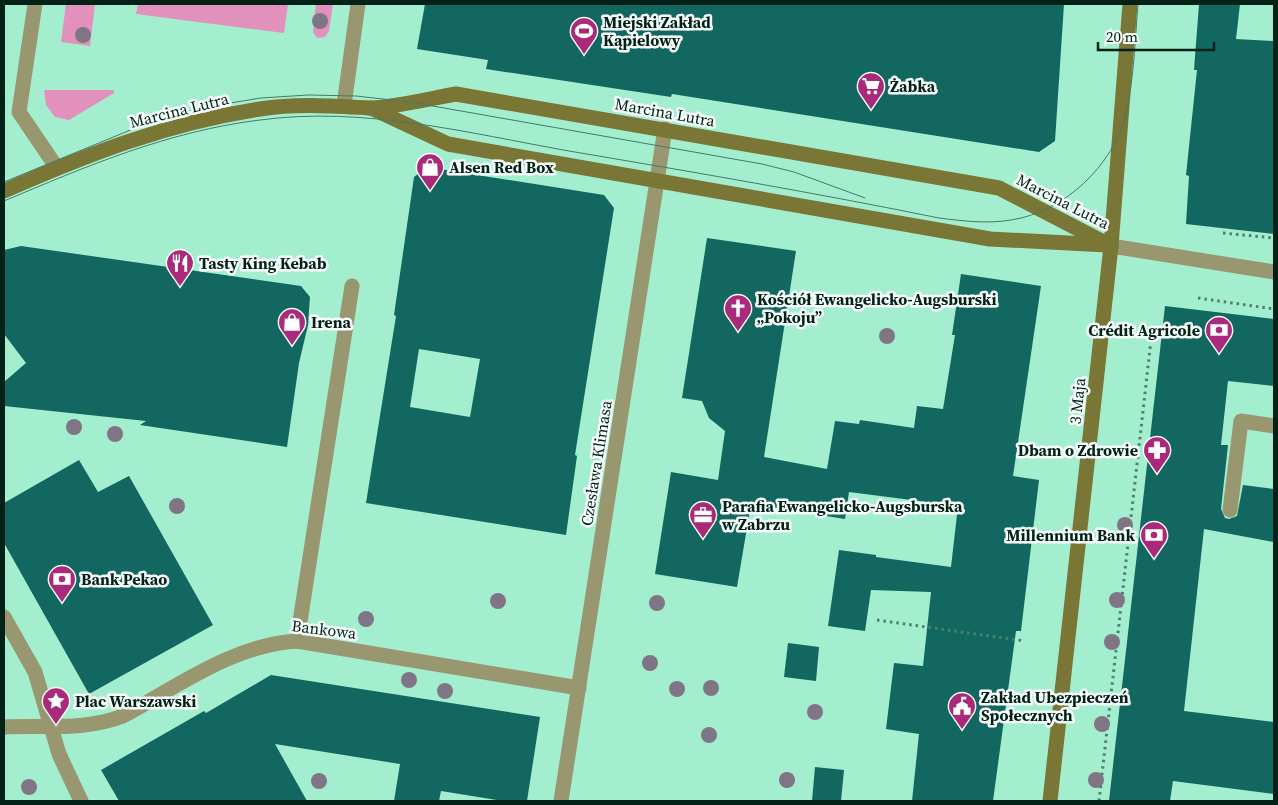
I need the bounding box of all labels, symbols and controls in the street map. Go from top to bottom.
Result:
place label: Miejski Zakład Kąpielowy [603,11,711,51]
sports icon: Miejski Zakład Kąpielowy [569,16,599,55]
scale bar [1098,20,1214,52]
text: 20 m [1106,26,1138,47]
supermarket icon: Żabka [856,71,886,110]
place label: Żabka [890,75,936,97]
street label: Marcina Lutra [127,87,232,133]
street label: Marcina Lutra [613,92,718,132]
shop icon: Alsen Red Box [415,152,445,191]
place label: Alsen Red Box [449,156,554,178]
street label: Marcina Lutra [1013,168,1114,234]
restaurant icon: Tasty King Kebab [165,248,195,287]
place label: Tasty King Kebab [199,252,327,274]
place label: Kościół Ewangelicko-Augsburski „Pokoju” [757,288,996,328]
church icon: Kościół Ewangelicko-Augsburski „Pokoju” [723,293,753,332]
shop icon: Irena [277,307,307,346]
place label: Irena [311,311,351,333]
bank icon: Crédit Agricole [1204,315,1234,354]
place label: Crédit Agricole [1088,319,1200,341]
street label: 3 Maja [1064,376,1090,425]
street label: Czesława Klimasa [575,398,617,527]
pharmacy icon: Dbam o Zdrowie [1142,435,1172,474]
place label: Dbam o Zdrowie [1018,439,1138,461]
place label: Parafia Ewangelicko-Augsburska w Zabrzu [721,495,963,535]
office icon: Parafia Ewangelicko-Augsburska w Zabrzu [688,500,718,539]
bank icon: Millennium Bank [1139,520,1169,559]
place label: Millennium Bank [1006,524,1135,546]
bank icon: Bank Pekao [47,564,77,603]
place label: Bank Pekao [81,568,167,590]
street label: Bankowa [290,614,359,644]
place icon: Plac Warszawski [41,686,71,725]
place label: Zakład Ubezpieczeń Społecznych [981,686,1129,726]
place label: Plac Warszawski [75,690,196,712]
public building icon: Zakład Ubezpieczeń Społecznych [947,691,977,730]

